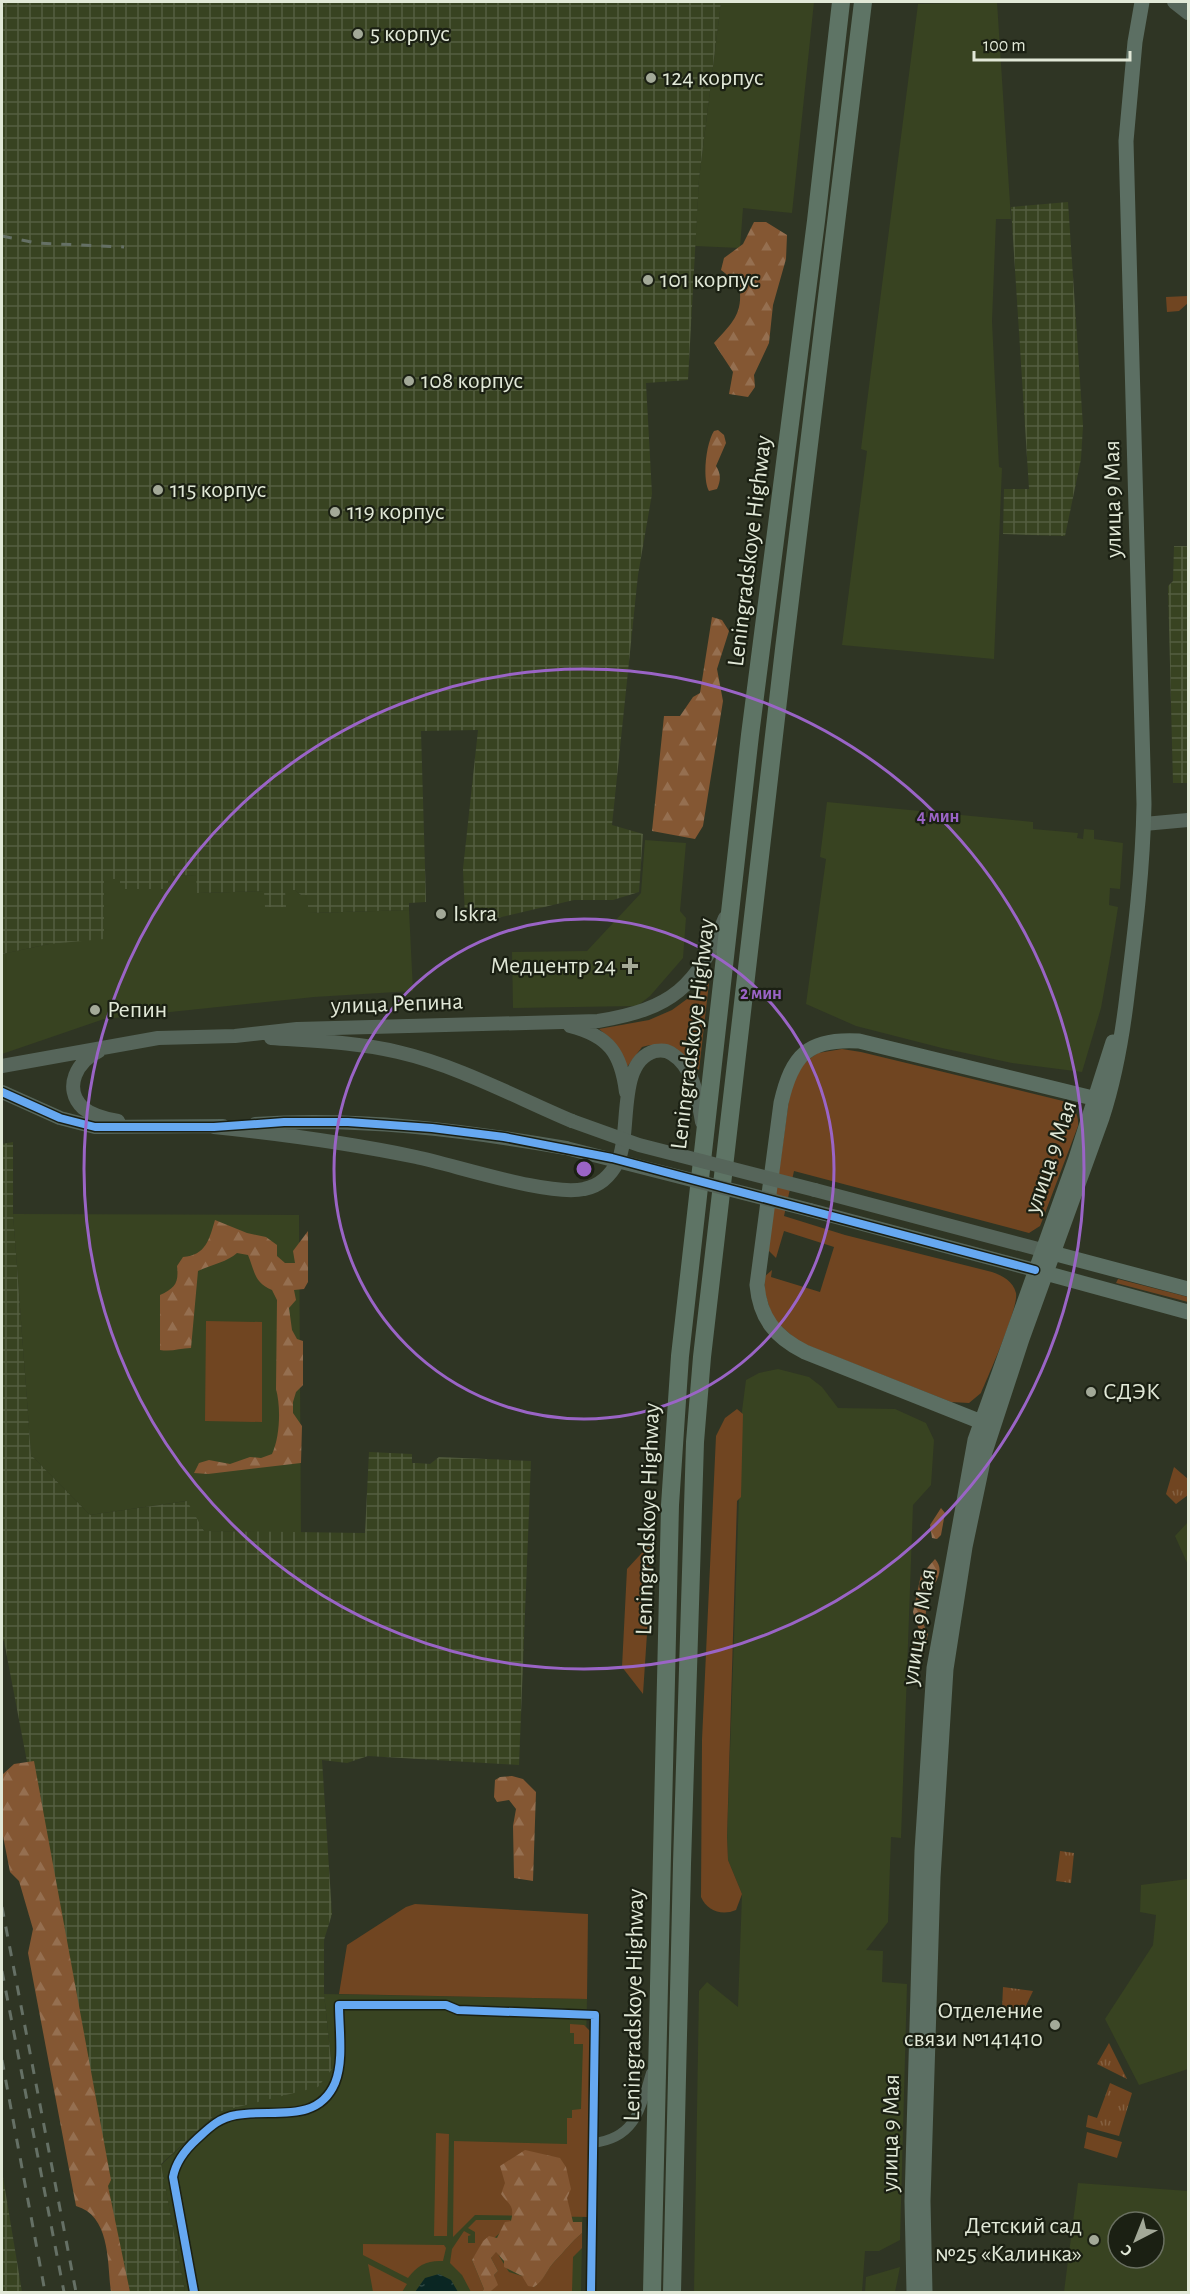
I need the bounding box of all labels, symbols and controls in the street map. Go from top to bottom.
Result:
place label: 5 корпус [370,22,450,46]
scale bar [974,24,1130,62]
marker: 5 корпус [351,27,365,41]
text: 100 m [983,37,1026,55]
place label: 124 корпус [663,66,764,90]
marker: 124 корпус [644,71,658,85]
place label: 101 корпус [660,268,759,292]
marker: 101 корпус [641,273,655,287]
place label: 108 корпус [421,369,523,393]
marker: 108 корпус [402,374,416,388]
street label: Leningradskoye Highway [724,434,776,668]
street label: улица 9 Мая [1100,440,1126,559]
place label: 115 корпус [170,478,267,502]
marker: 115 корпус [151,483,165,497]
place label: 119 корпус [347,500,445,524]
marker: 119 корпус [328,505,342,519]
text: 4 мин [917,808,959,826]
place label: Iskra [453,902,497,926]
marker: Iskra [434,907,448,921]
street label: Leningradskoye Highway [667,917,719,1151]
place label: Медцентр 24 [490,954,616,978]
marker: Медцентр 24 [621,957,639,975]
text: 2 мин [740,985,782,1003]
street label: улица Репина [329,990,464,1018]
place label: Репин [107,998,167,1022]
marker: Репин [88,1003,102,1017]
street label: улица 9 Мая [1020,1097,1082,1217]
centre of rings [574,1159,594,1179]
place label: СДЭК [1103,1380,1160,1404]
marker: СДЭК [1084,1385,1098,1399]
street label: Leningradskoye Highway [632,1402,664,1636]
street label: улица 9 Мая [898,1567,940,1688]
street label: Leningradskoye Highway [620,1889,648,2121]
place label: Отделение связи №141410 [904,1999,1043,2051]
marker: Отделение связи №141410 [1048,2018,1062,2032]
street label: улица 9 Мая [878,2074,904,2193]
north arrow [1106,2210,1166,2270]
place label: Детский сад №25 «Калинка» [935,2214,1082,2266]
marker: Детский сад №25 «Калинка» [1087,2233,1101,2247]
text: С [1118,2241,1135,2259]

